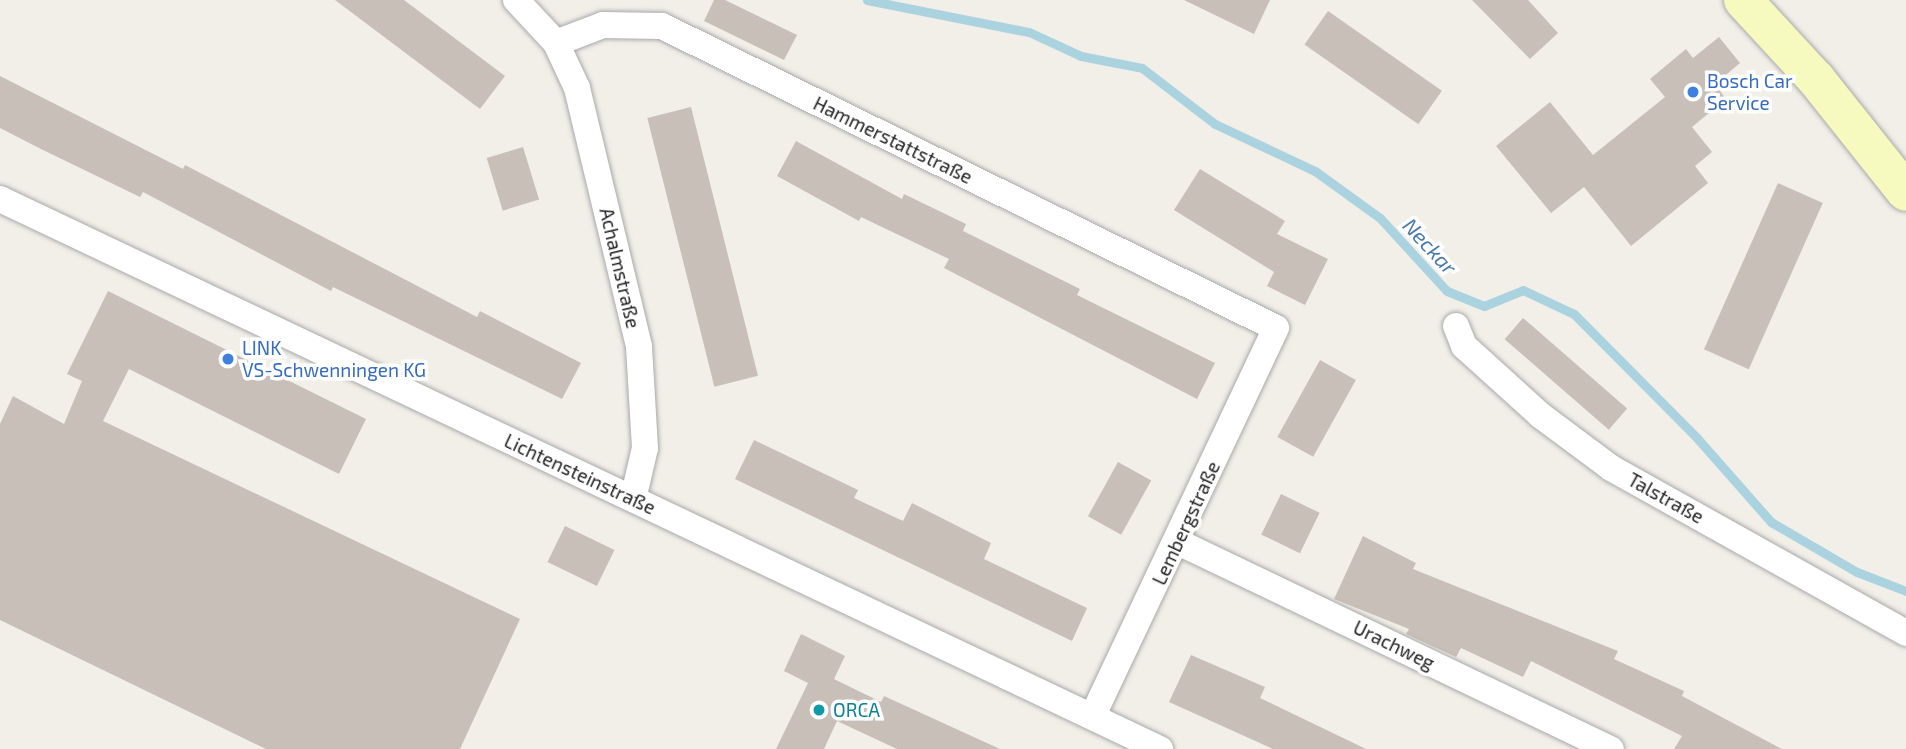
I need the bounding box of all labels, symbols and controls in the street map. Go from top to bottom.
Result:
place label: Bosch Car Service [1707,70,1793,114]
marker: Bosch Car Service [1685,84,1701,100]
street label: Hammerstattstraße [810,92,976,188]
street label: Achalmstraße [595,206,645,330]
water label: Neckar [1398,213,1462,279]
place label: LINK VS-Schwenningen KG [242,337,426,381]
marker: LINK VS-Schwenningen KG [220,351,236,367]
street label: Lichtensteinstraße [501,429,659,519]
street label: Lembergstraße [1147,458,1225,588]
street label: Talstraße [1624,468,1708,528]
street label: Urachweg [1350,616,1438,674]
place label: ORCA [833,699,880,721]
marker: ORCA [811,702,827,718]

